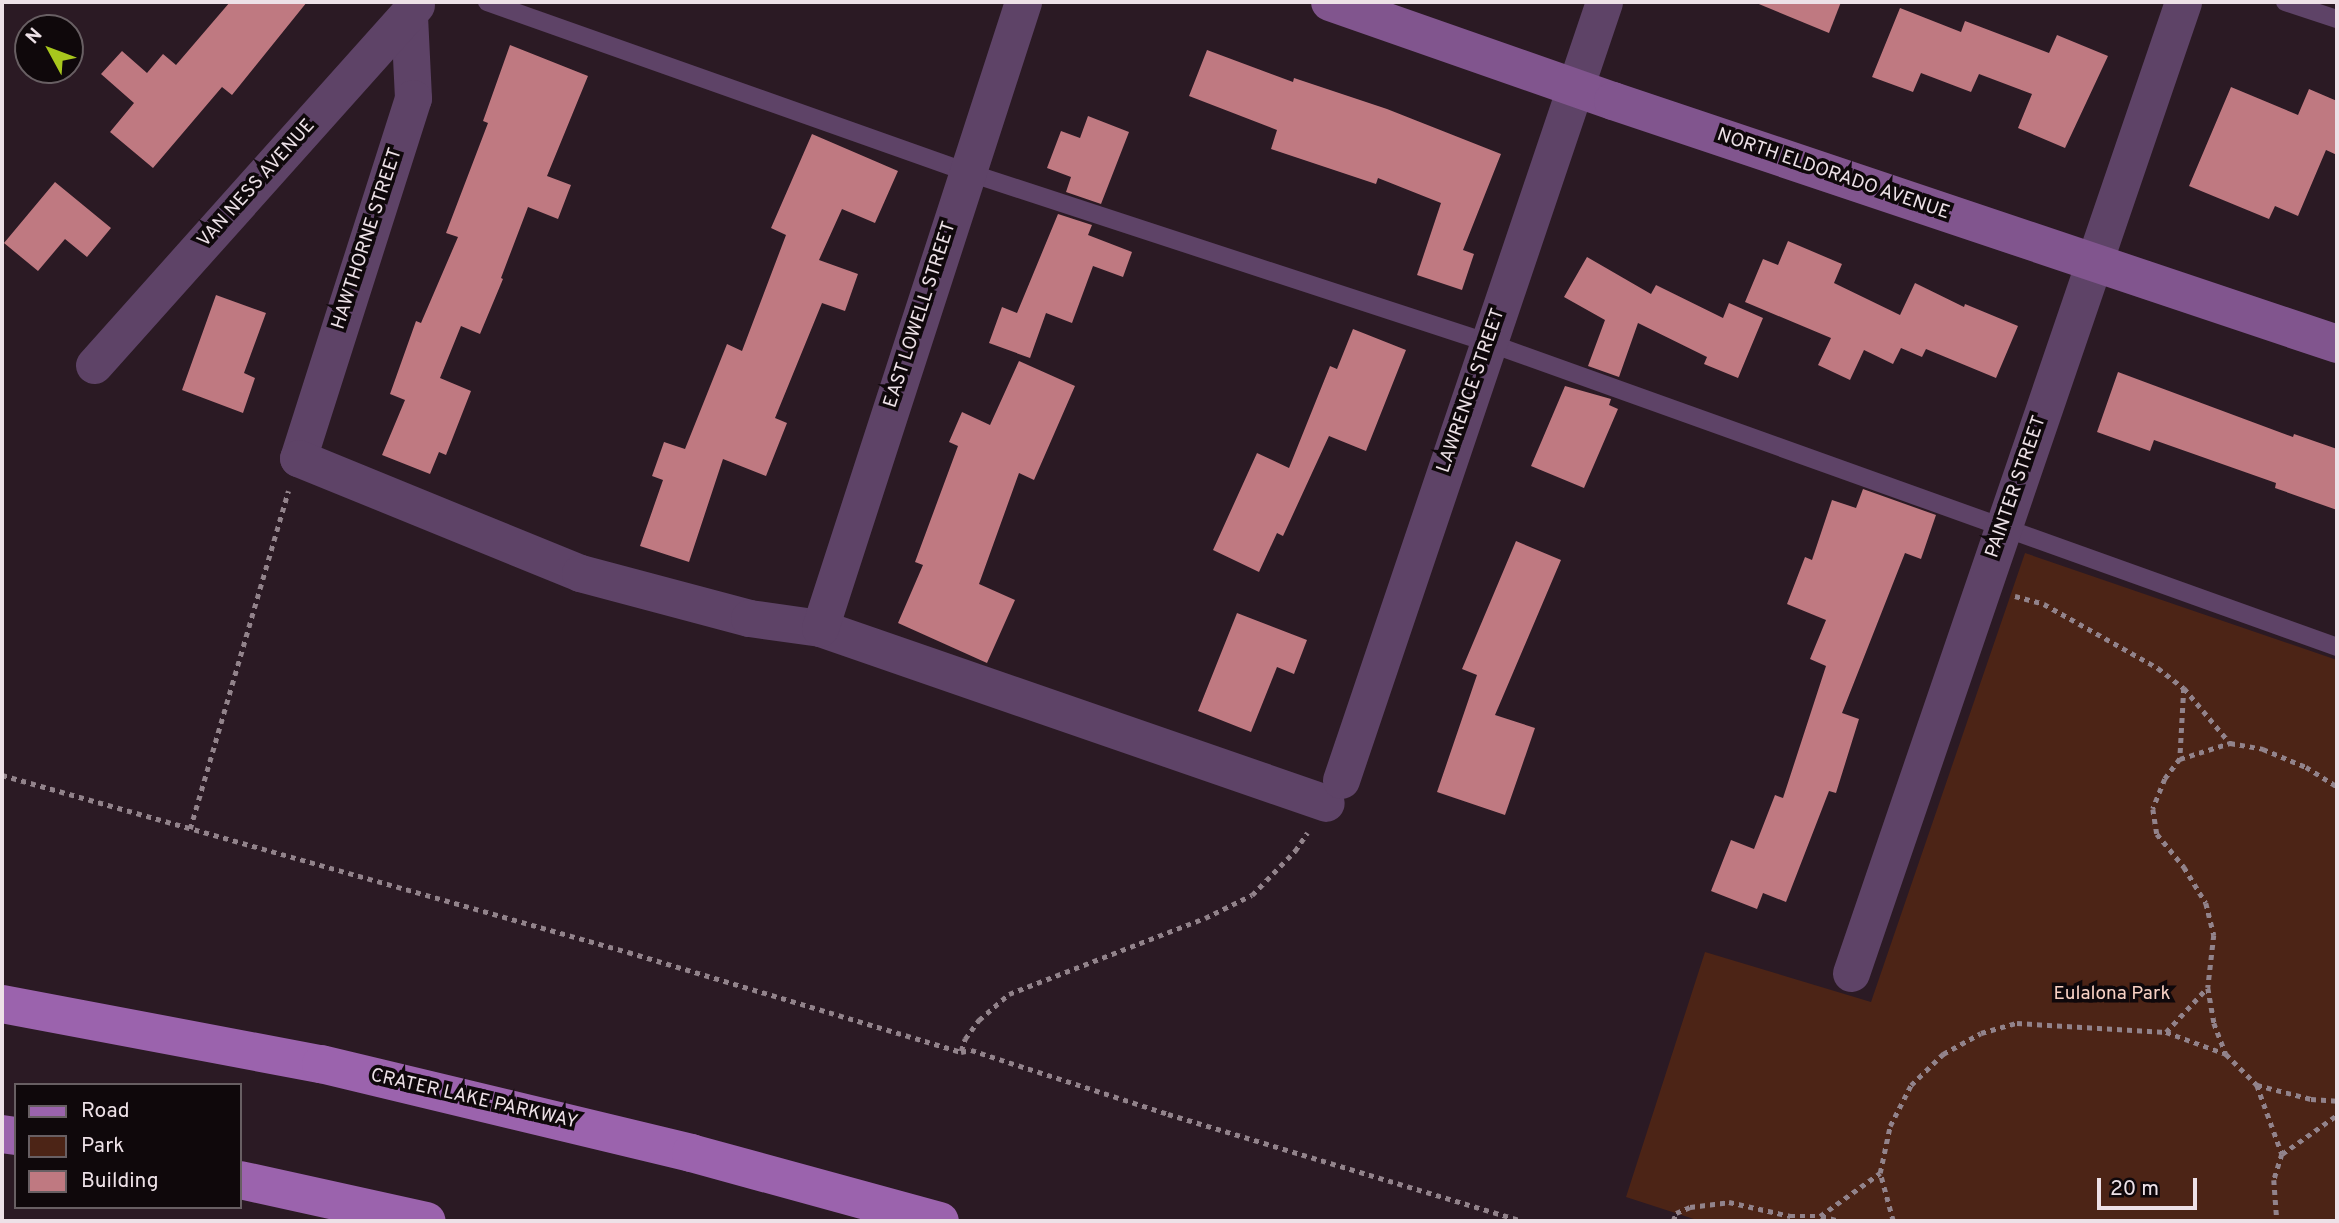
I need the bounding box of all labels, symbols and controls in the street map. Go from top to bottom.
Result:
north arrow [14,14,84,84]
text: N [21,24,48,50]
street label: VAN NESS AVENUE [193,115,321,253]
street label: NORTH ELDORADO AVENUE [1713,124,1953,226]
street label: HAWTHORNE STREET [328,146,408,332]
street label: EAST LOWELL STREET [880,218,962,412]
street label: LAWRENCE STREET [1433,306,1511,476]
street label: PAINTER STREET [1982,413,2052,561]
park label: Eulalona Park [2053,984,2171,1006]
street label: CRATER LAKE PARKWAY [368,1065,580,1135]
legend [14,1083,242,1209]
text: Road [81,1098,130,1125]
text: Park [81,1133,124,1160]
scale bar [2101,1164,2201,1208]
text: Building [81,1168,159,1195]
text: 20 m [2110,1176,2159,1203]

